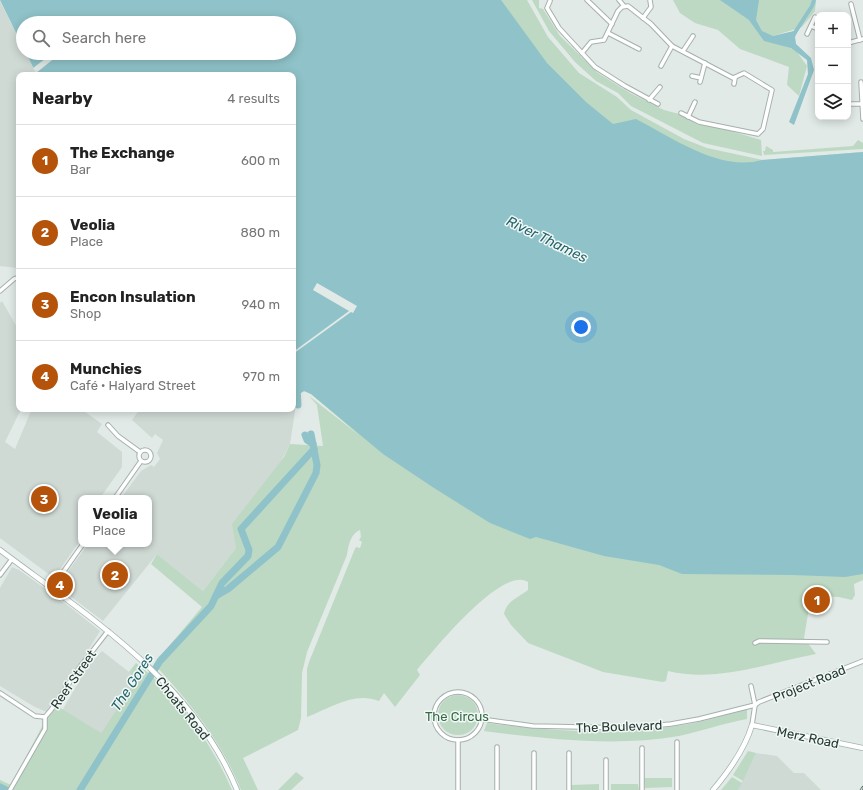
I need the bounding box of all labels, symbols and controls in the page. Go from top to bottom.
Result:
map controls [815,12,851,120]
button: + [815,12,851,48]
search box [16,16,296,60]
icon: search [30,27,52,49]
text: Search here [62,29,146,47]
button: − [815,48,851,84]
button: layers [815,84,851,120]
text: Nearby [32,88,93,108]
text: 4 results [227,91,280,106]
text: The Exchange [70,144,175,162]
text: 1 [42,153,48,168]
text: 600 m [241,153,280,168]
text: Bar [70,162,91,177]
water label: River Thames [504,213,590,266]
text: Veolia [70,216,115,234]
text: 2 [41,225,49,240]
text: 880 m [240,225,280,240]
text: Place [70,234,103,249]
text: Encon Insulation [70,288,196,306]
text: 3 [41,297,49,312]
text: 940 m [241,297,280,312]
text: Shop [70,306,101,321]
your location [571,317,591,337]
text: Munchies [70,360,142,378]
text: 4 [41,369,49,384]
text: 970 m [243,369,280,384]
text: Café · Halyard Street [70,378,196,393]
pin: 3 [31,484,57,514]
popup [78,495,152,547]
text: Veolia [92,505,138,523]
text: Place [92,523,126,538]
pin: 2 [102,560,128,590]
pin: 4 [47,570,73,600]
pin: 1 [804,585,830,615]
street label: Reef Street [48,647,99,712]
water label: The Gores [107,650,157,714]
street label: Project Road [770,662,848,705]
street label: Choats Road [153,674,213,743]
park label: The Circus [425,709,489,724]
street label: The Boulevard [576,717,662,736]
street label: Merz Road [775,724,840,751]

